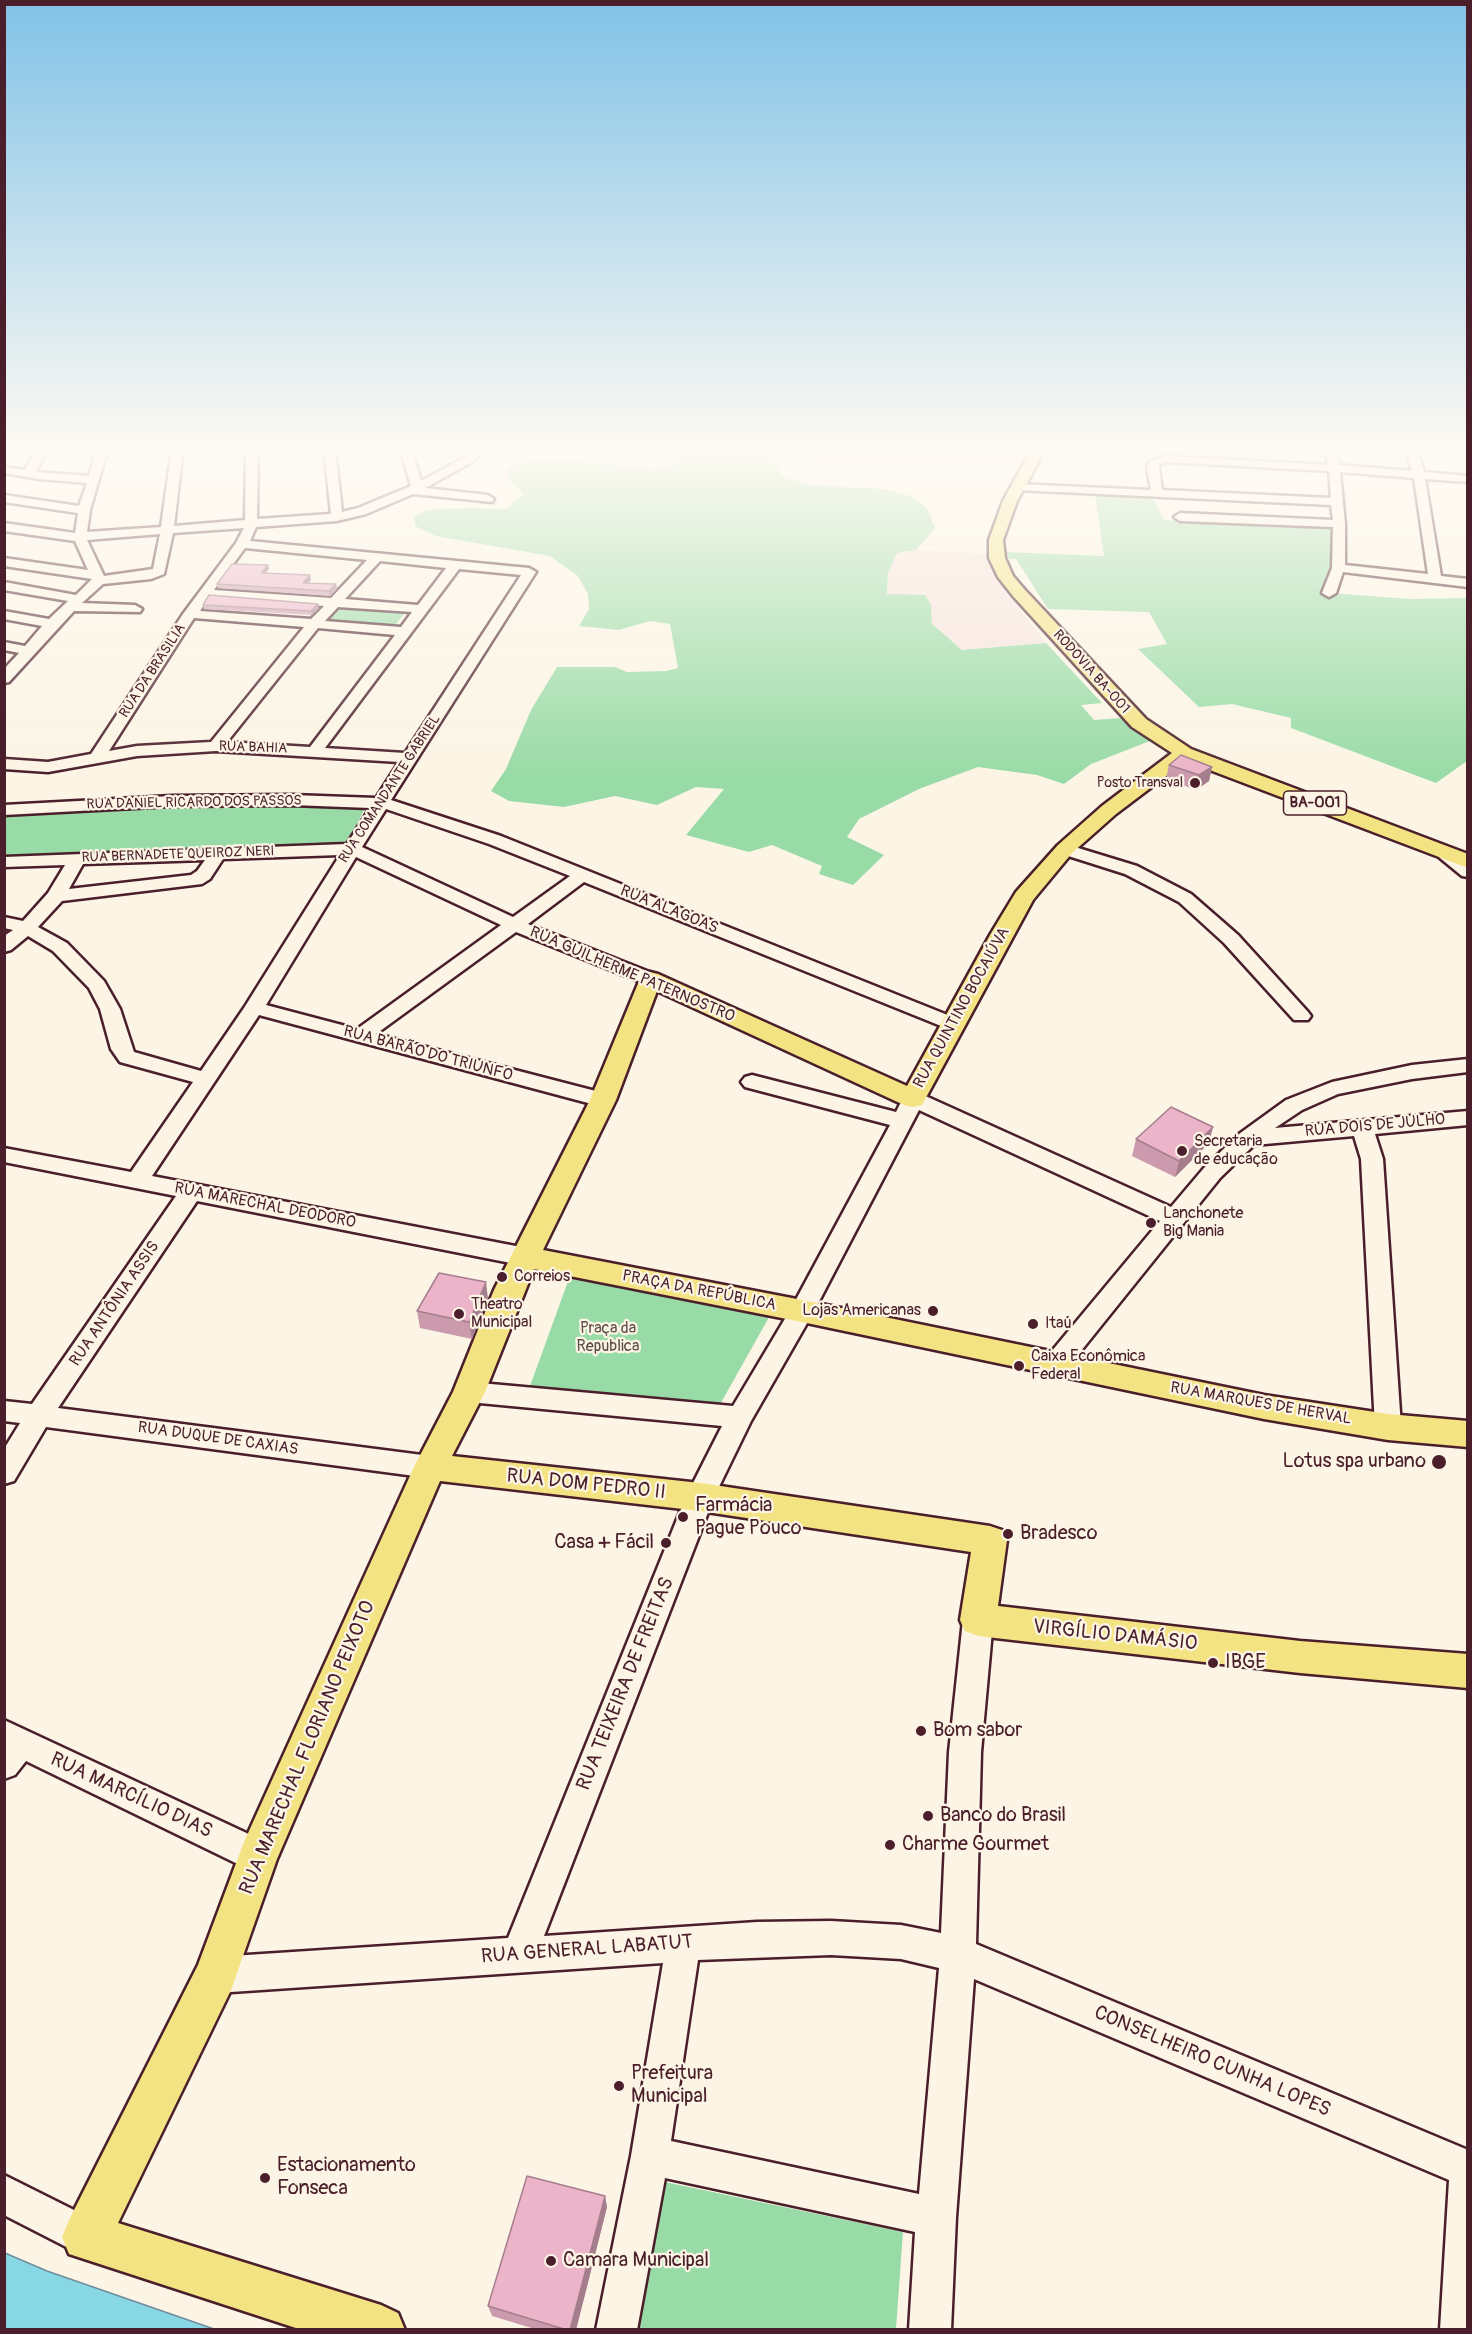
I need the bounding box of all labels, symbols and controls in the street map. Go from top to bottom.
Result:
street label: RUA DA BRASILIA [116,621,190,721]
street label: RODOVIA BA-001 [1049,627,1133,717]
street label: RUA COMANDANTE GABRIEL [336,712,444,866]
street label: RUA BAHIA [219,738,287,758]
place label: Posto Transval [1097,775,1183,791]
marker: Posto Transval [1188,776,1202,790]
road number: BA-001 [1284,791,1346,815]
street label: RUA DANIEL RICARDO DOS PASSOS [86,793,302,813]
street label: RUA BERNADETE QUEIROZ NERI [81,843,275,867]
street label: RUA ALAGOAS [617,882,721,938]
street label: RUA GUILHERME PATERNOSTRO [527,923,737,1027]
street label: RUA QUINTINO BOCAIÚVA [910,924,1014,1092]
street label: RUA BARÃO DO TRIUNFO [341,1022,515,1086]
street label: RUA DOIS DE JULHO [1304,1110,1446,1142]
place label: Secretaria de educação [1194,1132,1278,1170]
marker: Secretaria de educação [1175,1144,1189,1158]
street label: RUA MARECHAL DEODORO [173,1179,357,1233]
place label: Lanchonete Big Mania [1163,1204,1243,1242]
marker: Lanchonete Big Mania [1144,1216,1158,1230]
street label: RUA ANTÔNIA ASSIS [66,1238,164,1370]
place label: Correios [514,1267,570,1287]
street label: PRAÇA DA REPÚBLICA [621,1267,777,1315]
marker: Correios [495,1270,509,1284]
place label: Theatro Municipal [471,1295,532,1333]
place label: Lojas Americanas [802,1301,921,1321]
marker: Lojas Americanas [926,1304,940,1318]
marker: Theatro Municipal [452,1307,466,1321]
place label: Itaú [1045,1314,1072,1334]
marker: Itaú [1026,1317,1040,1331]
park label: Praça da Republica [577,1319,639,1357]
place label: Caixa Econômica Federal [1031,1347,1145,1385]
marker: Caixa Econômica Federal [1012,1359,1026,1373]
street label: RUA MARQUES DE HERVAL [1169,1379,1353,1429]
street label: RUA DUQUE DE CAXIAS [137,1418,299,1460]
place label: Lotus spa urbano [1282,1450,1426,1474]
marker: Lotus spa urbano [1430,1453,1448,1471]
street label: RUA DOM PEDRO II [505,1465,667,1505]
place label: Farmácia Pague Pouco [695,1494,802,1541]
marker: Farmácia Pague Pouco [676,1510,690,1524]
place label: Bradesco [1020,1522,1097,1546]
marker: Bradesco [1001,1527,1015,1541]
place label: Casa + Fácil [554,1531,654,1555]
marker: Casa + Fácil [659,1536,673,1550]
street label: RUA TEIXEIRA DE FREITAS [572,1574,680,1794]
street label: RUA MARECHAL FLORIANO PEIXOTO [235,1598,381,1898]
street label: VIRGÍLIO DAMÁSIO [1031,1615,1199,1657]
place label: IBGE [1225,1651,1266,1675]
marker: IBGE [1206,1656,1220,1670]
place label: Bom sabor [933,1719,1022,1743]
marker: Bom sabor [914,1724,928,1738]
street label: RUA MARCÍLIO DIAS [46,1748,216,1844]
place label: Banco do Brasil [940,1804,1066,1828]
marker: Banco do Brasil [921,1809,935,1823]
place label: Charme Gourmet [902,1833,1049,1857]
marker: Charme Gourmet [883,1838,897,1852]
street label: RUA GENERAL LABATUT [480,1931,694,1969]
street label: CONSELHEIRO CUNHA LOPES [1090,2001,1334,2123]
place label: Prefeitura Municipal [631,2062,713,2109]
marker: Prefeitura Municipal [612,2079,626,2093]
place label: Estacionamento Fonseca [277,2154,416,2201]
marker: Estacionamento Fonseca [258,2171,272,2185]
place label: Camara Municipal [563,2249,709,2273]
marker: Camara Municipal [544,2254,558,2268]

